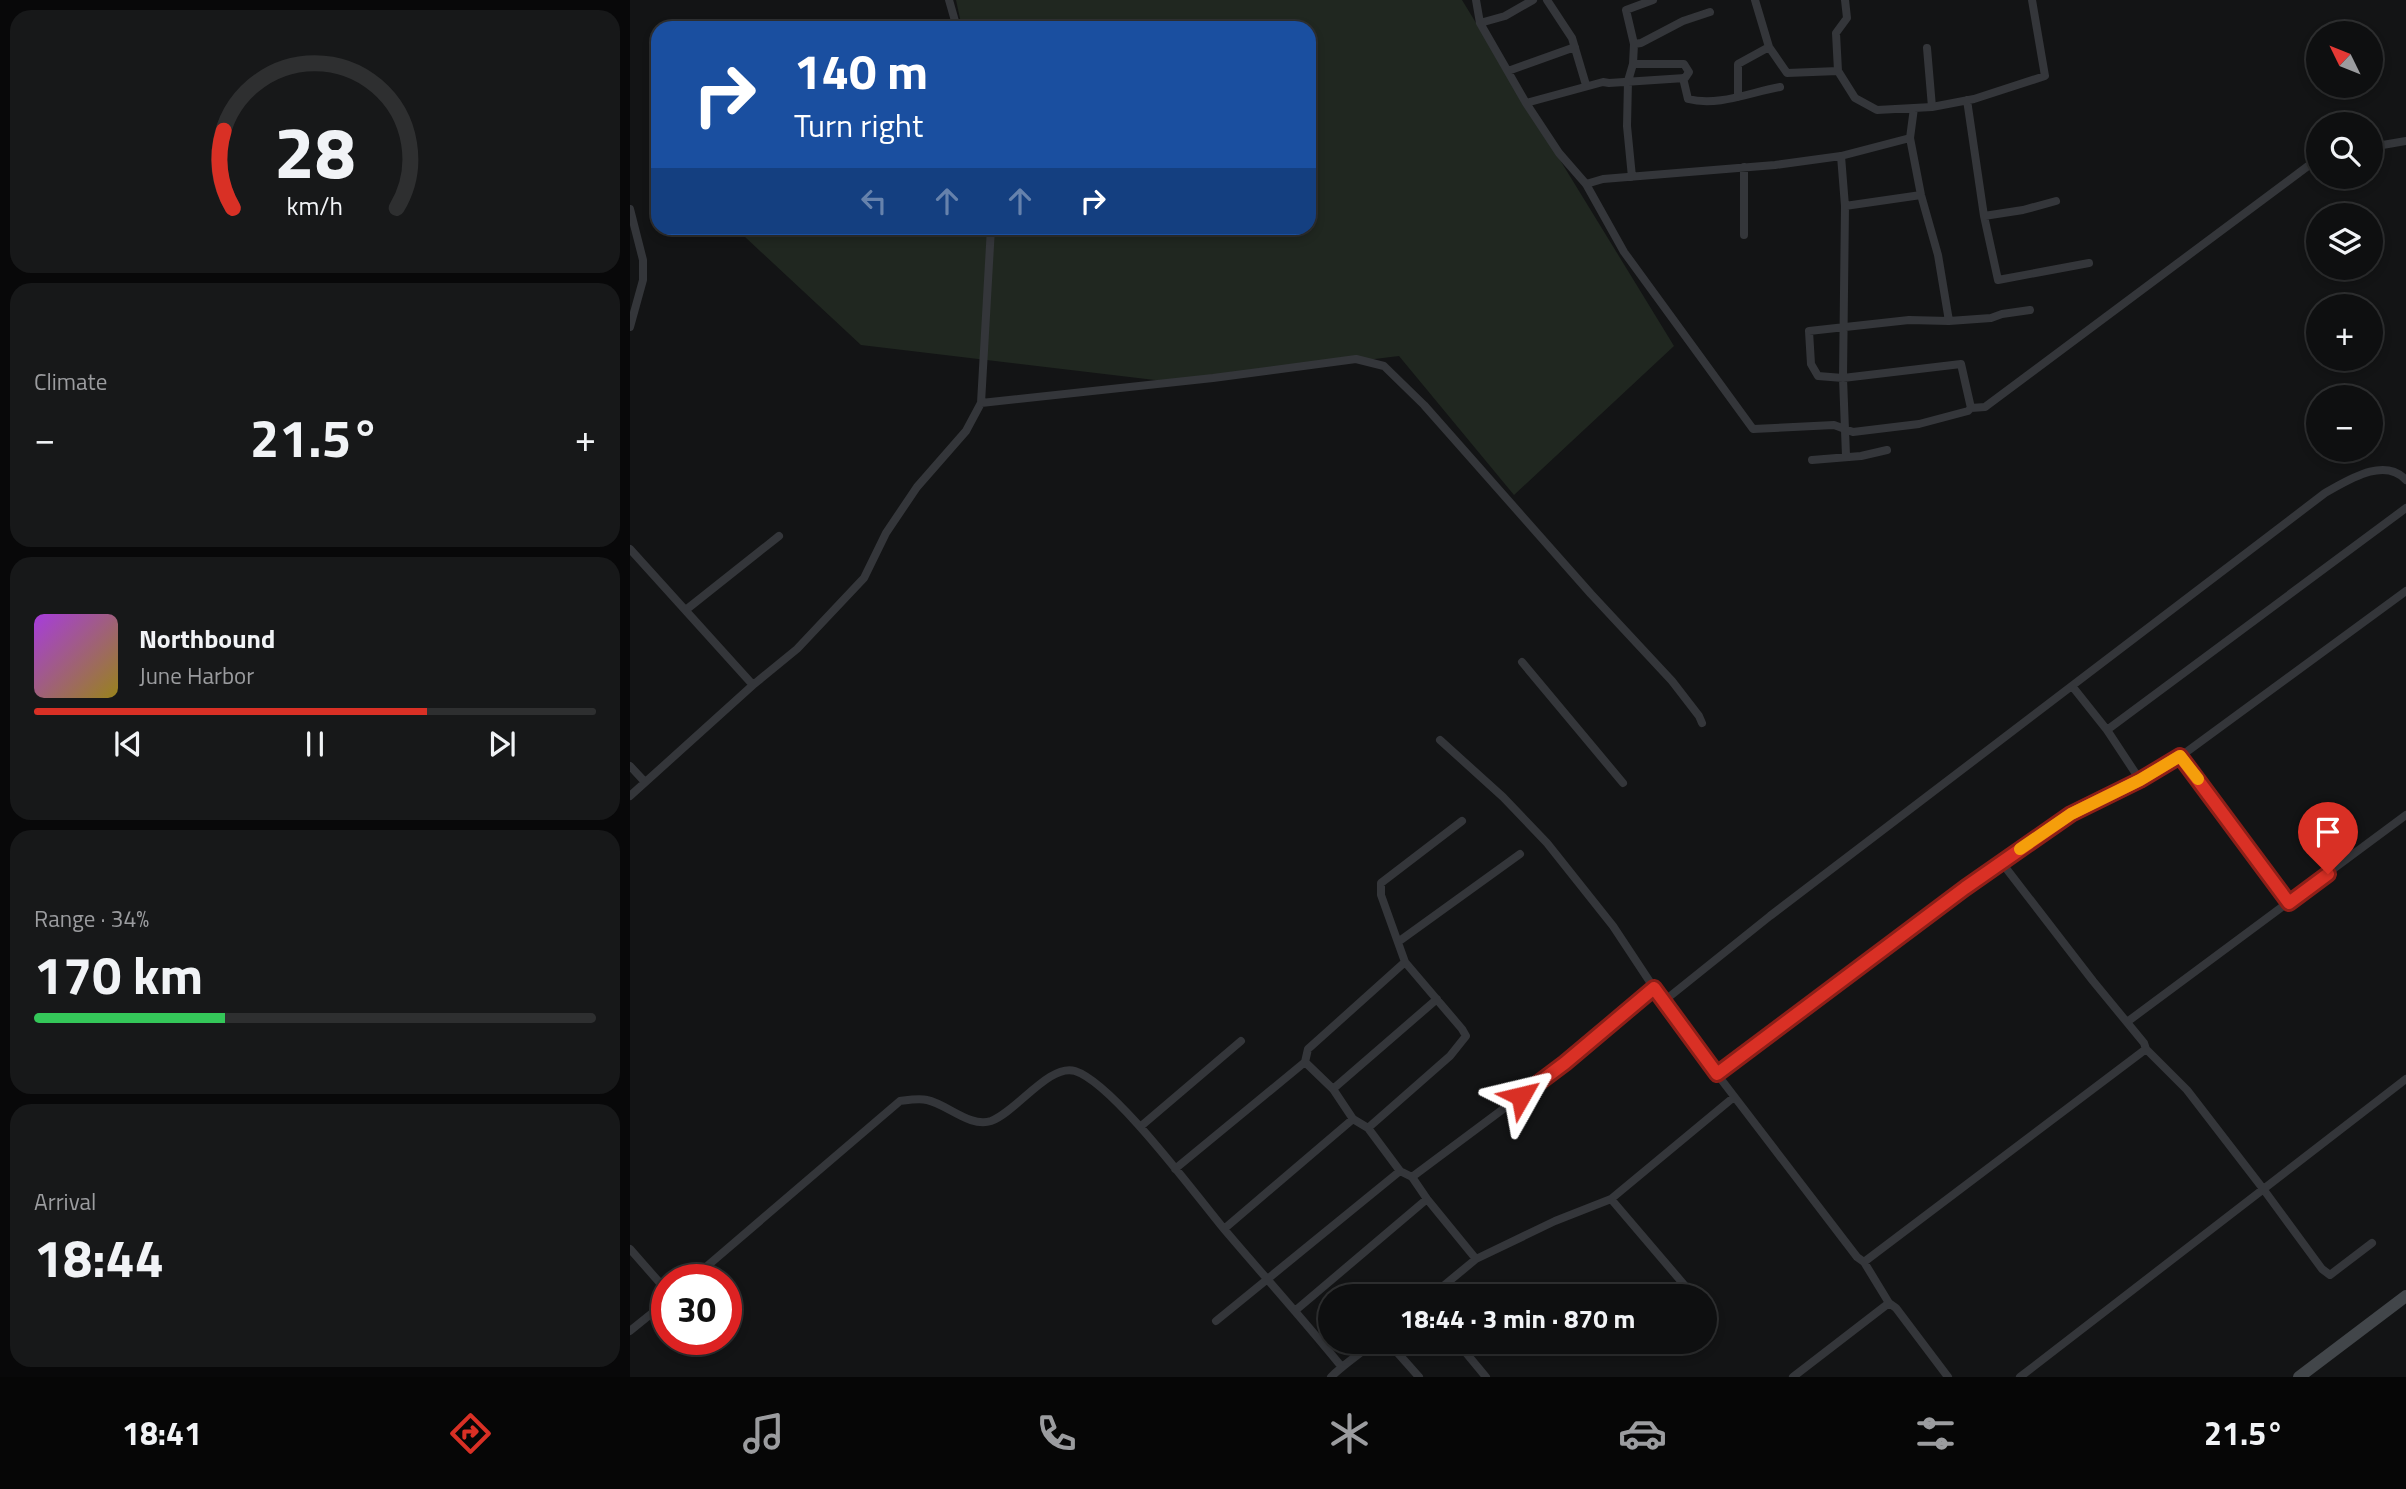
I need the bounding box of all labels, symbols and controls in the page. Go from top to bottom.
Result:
north arrow [2306,21,2384,98]
map controls [2306,21,2383,462]
text: 140 m [794,33,928,108]
icon: right [679,49,770,140]
text: 28 [274,96,356,206]
text: Turn right [794,101,923,149]
button: search [2306,112,2383,189]
icon: left [855,182,893,220]
icon: ahead [928,182,966,220]
icon: ahead [1001,182,1039,220]
icon: right [1074,182,1112,220]
text: km/h [287,187,343,225]
button: layers [2306,203,2383,280]
button: + [2306,294,2383,371]
text: Climate [34,364,107,399]
button: − [2306,385,2383,462]
text: 21.5° [250,398,380,477]
text: − [34,409,55,467]
text: + [575,409,596,467]
text: Northbound [139,619,275,658]
text: June Harbor [139,658,254,693]
icon: previous [109,725,147,763]
icon: pause [296,725,334,763]
icon: next [483,725,521,763]
pin [2298,802,2358,874]
icon: arrive [2309,813,2347,851]
text: Range · 34% [34,901,149,936]
text: 170 km [34,935,203,1014]
position arrow [1484,1059,1558,1133]
text: Arrival [34,1184,96,1219]
text: 18:44 [34,1218,164,1297]
speed limit sign: 30 [651,1264,742,1355]
text: 18:44 · 3 min · 870 m [1400,1299,1635,1338]
text: 18:41 [122,1409,202,1457]
icon: directions [446,1409,495,1458]
icon: music [739,1409,788,1458]
icon: phone [1032,1409,1081,1458]
icon: climate [1325,1409,1374,1458]
icon: car [1618,1409,1667,1458]
icon: filters [1911,1409,1960,1458]
text: 21.5° [2204,1409,2284,1457]

